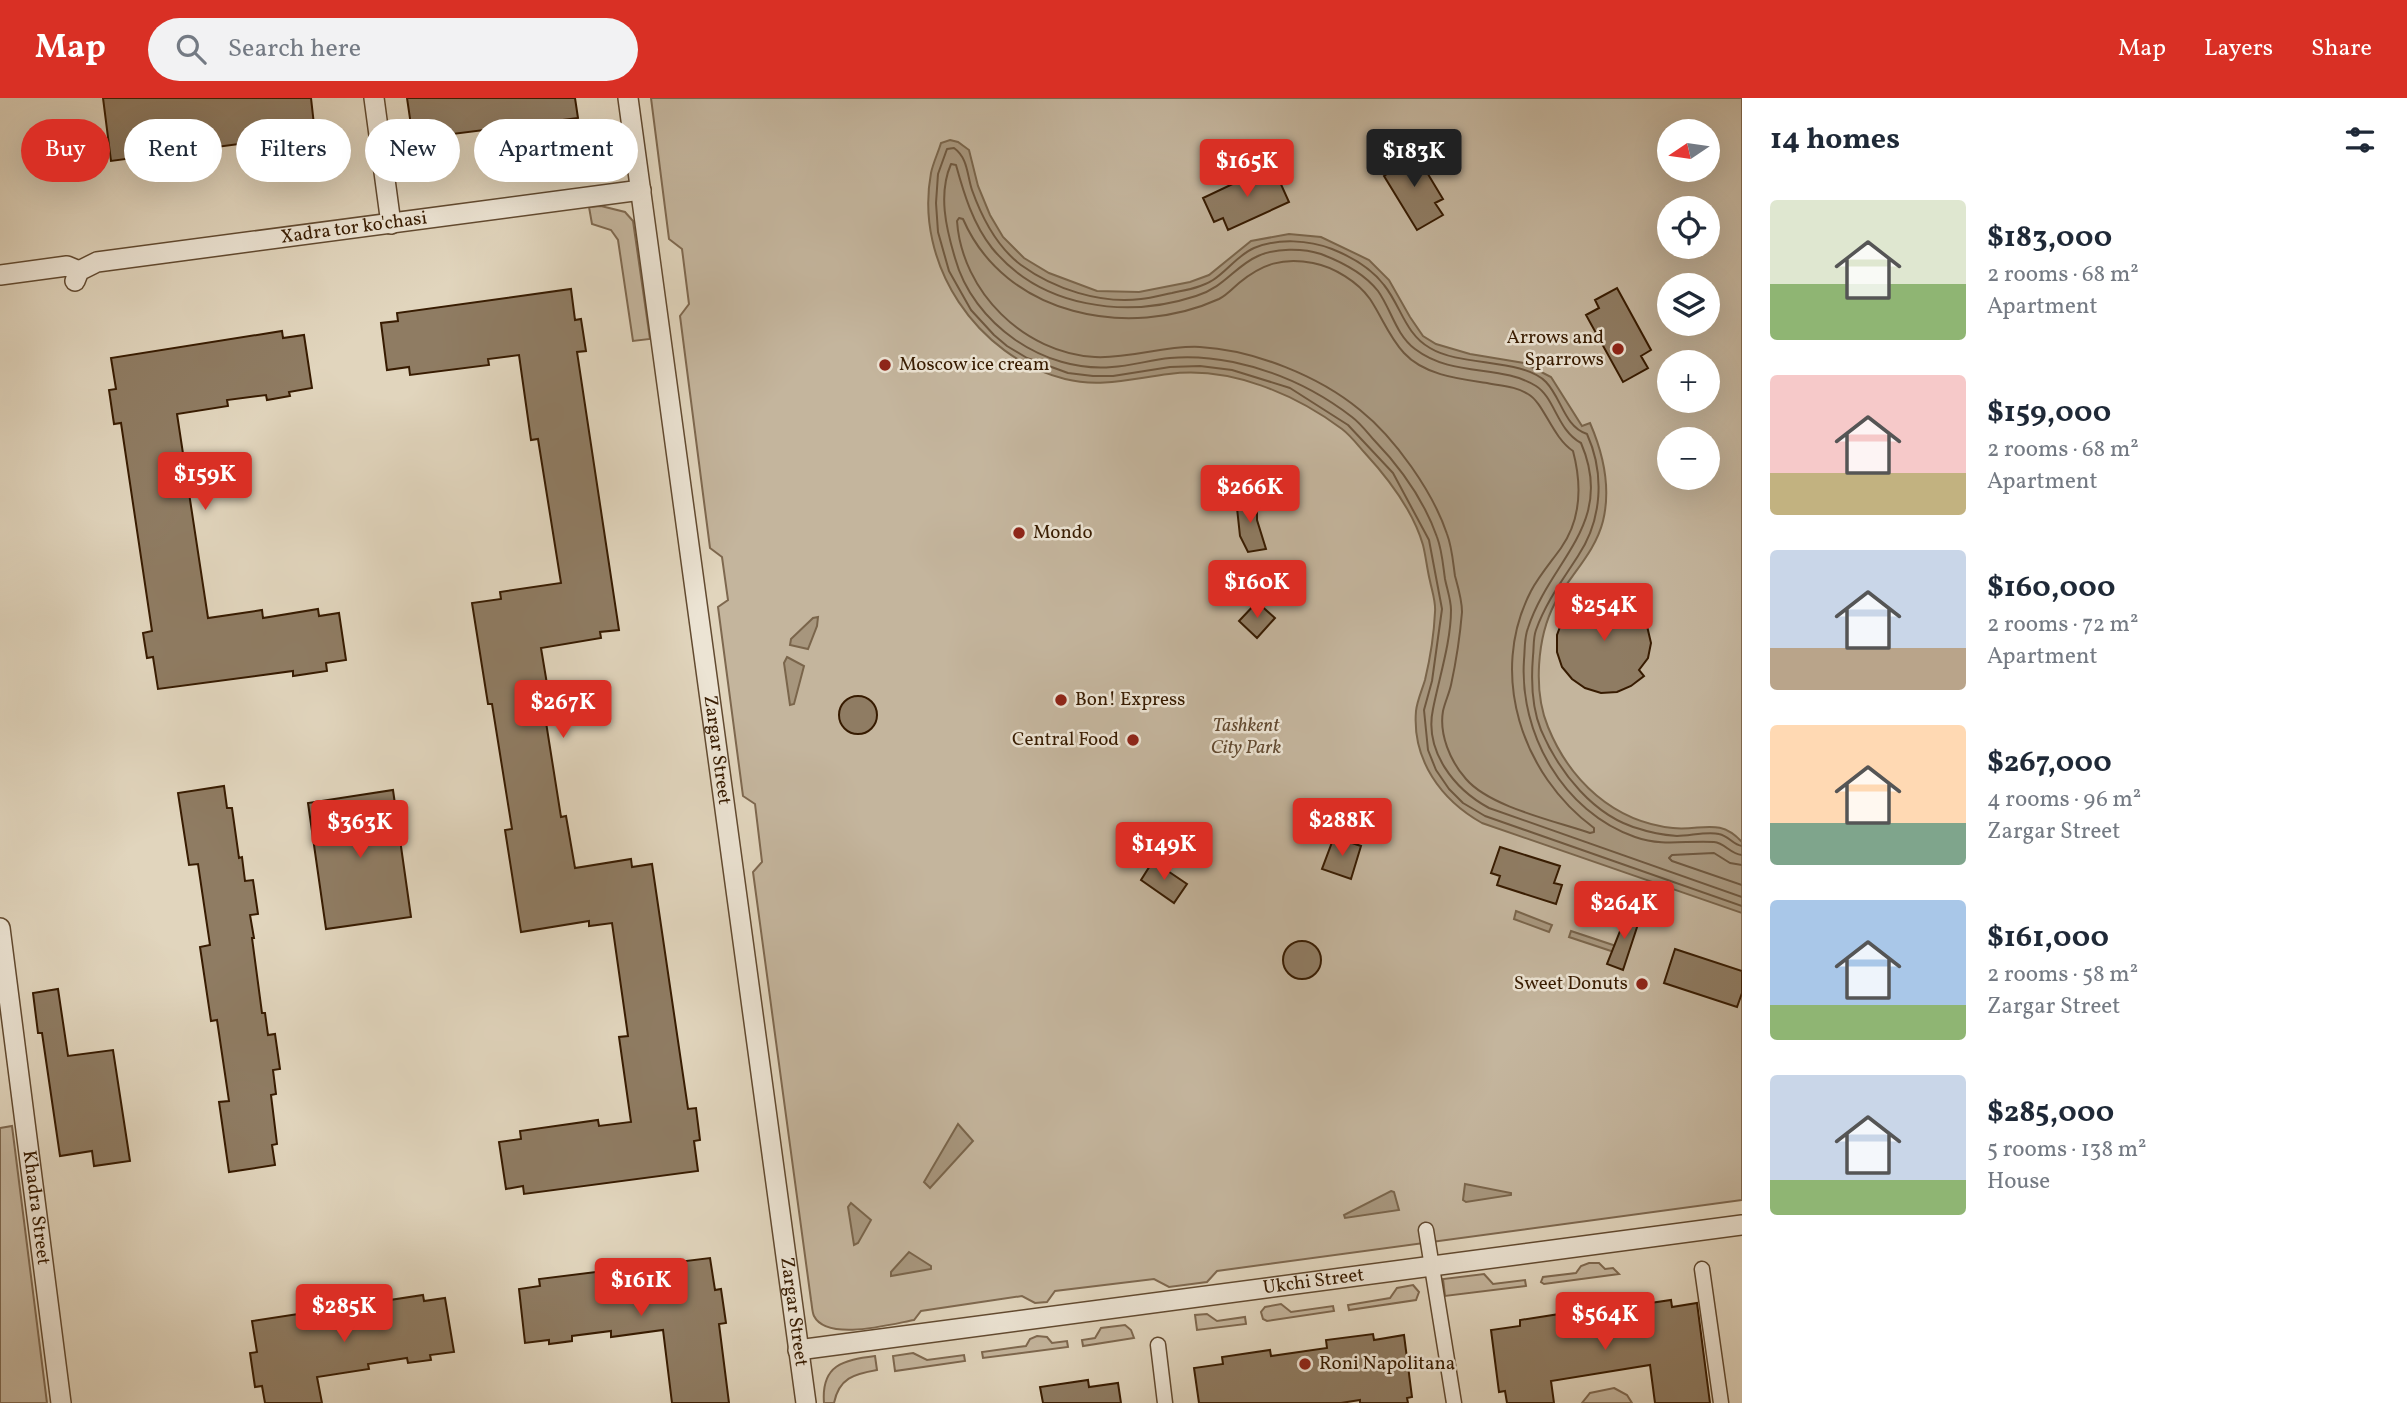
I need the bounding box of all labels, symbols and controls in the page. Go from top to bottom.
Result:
search box [148,18,638,81]
text: Map [35,26,106,72]
icon: search [172,30,210,68]
text: Search here [228,31,361,67]
text: Map [2118,32,2166,66]
text: Layers [2204,32,2273,66]
text: Share [2311,32,2372,66]
chip: Buy [21,119,110,182]
chip: Rent [124,119,222,182]
chip: Filters [236,119,351,182]
chip: New [365,119,460,182]
chip: Apartment [474,119,638,182]
north arrow [1657,119,1720,182]
map controls [1657,119,1720,490]
text: 14 homes [1770,119,1900,161]
icon: filters [2341,121,2379,159]
pin: $183K [1365,130,1463,189]
text: $183K [1383,136,1446,168]
pin: $165K [1198,140,1296,199]
text: $165K [1216,146,1278,178]
button: locate [1657,196,1720,259]
street label: Xadra tor ko'chasi [279,205,429,251]
text: $183,000 [1987,217,2112,259]
icon: home [1826,228,1910,312]
text: 2 rooms · 68 m² [1987,259,2139,291]
button: layers [1657,273,1720,336]
text: Apartment [1987,291,2098,323]
place label: Arrows and Sparrows [1507,325,1604,373]
marker: Arrows and Sparrows [1610,341,1626,357]
button: + [1657,350,1720,413]
place label: Moscow ice cream [899,352,1050,378]
marker: Moscow ice cream [877,357,893,373]
text: $159,000 [1987,392,2111,434]
icon: home [1826,403,1910,487]
button: − [1657,427,1720,490]
text: 2 rooms · 68 m² [1987,434,2139,466]
pin: $159K [156,452,254,512]
text: $159K [174,459,236,491]
pin: $266K [1201,466,1299,525]
text: Apartment [1987,466,2098,498]
text: $266K [1217,472,1283,504]
place label: Mondo [1033,520,1093,546]
marker: Mondo [1011,525,1027,541]
pin: $160K [1208,560,1306,620]
text: $160K [1224,567,1290,599]
text: $160,000 [1987,567,2115,609]
icon: home [1826,578,1910,662]
pin: $254K [1555,584,1653,643]
text: $254K [1571,590,1637,622]
text: 2 rooms · 72 m² [1987,609,2138,641]
text: Apartment [1987,641,2098,673]
pin: $267K [514,680,612,740]
text: $267K [530,687,596,719]
place label: Bon! Express [1075,687,1185,713]
marker: Bon! Express [1053,692,1069,708]
street label: Zargar Street [697,694,737,807]
park label: Tashkent City Park [1211,713,1281,761]
place label: Central Food [1012,727,1119,753]
marker: Central Food [1125,732,1141,748]
text: $267,000 [1987,742,2112,784]
icon: home [1826,753,1910,837]
text: 4 rooms · 96 m² [1987,784,2141,816]
pin: $288K [1293,798,1391,858]
pin: $363K [311,800,409,860]
text: $288K [1309,805,1375,837]
text: $363K [327,807,393,839]
text: Zargar Street [1987,816,2120,848]
pin: $149K [1115,822,1213,882]
text: $149K [1132,829,1196,861]
pin: $264K [1575,882,1673,941]
text: $264K [1590,888,1658,920]
text: $161,000 [1987,917,2109,959]
icon: home [1826,928,1910,1012]
text: 2 rooms · 58 m² [1987,959,2138,991]
place label: Sweet Donuts [1514,971,1628,997]
marker: Sweet Donuts [1634,976,1650,992]
text: Zargar Street [1987,991,2120,1023]
text: $285,000 [1987,1092,2114,1134]
icon: home [1826,1103,1910,1187]
text: 5 rooms · 138 m² [1987,1134,2147,1166]
street label: Khadra Street [16,1149,56,1267]
text: House [1987,1166,2050,1198]
street label: Zargar Street [773,1255,814,1368]
pin: $161K [592,1258,690,1318]
street label: Ukchi Street [1261,1262,1366,1301]
text: $161K [611,1265,671,1297]
pin: $285K [295,1284,393,1344]
text: $285K [312,1291,376,1323]
pin: $564K [1556,1292,1654,1352]
text: $564K [1572,1299,1638,1331]
place label: Roni Napolitana [1319,1351,1455,1377]
marker: Roni Napolitana [1297,1356,1313,1372]

